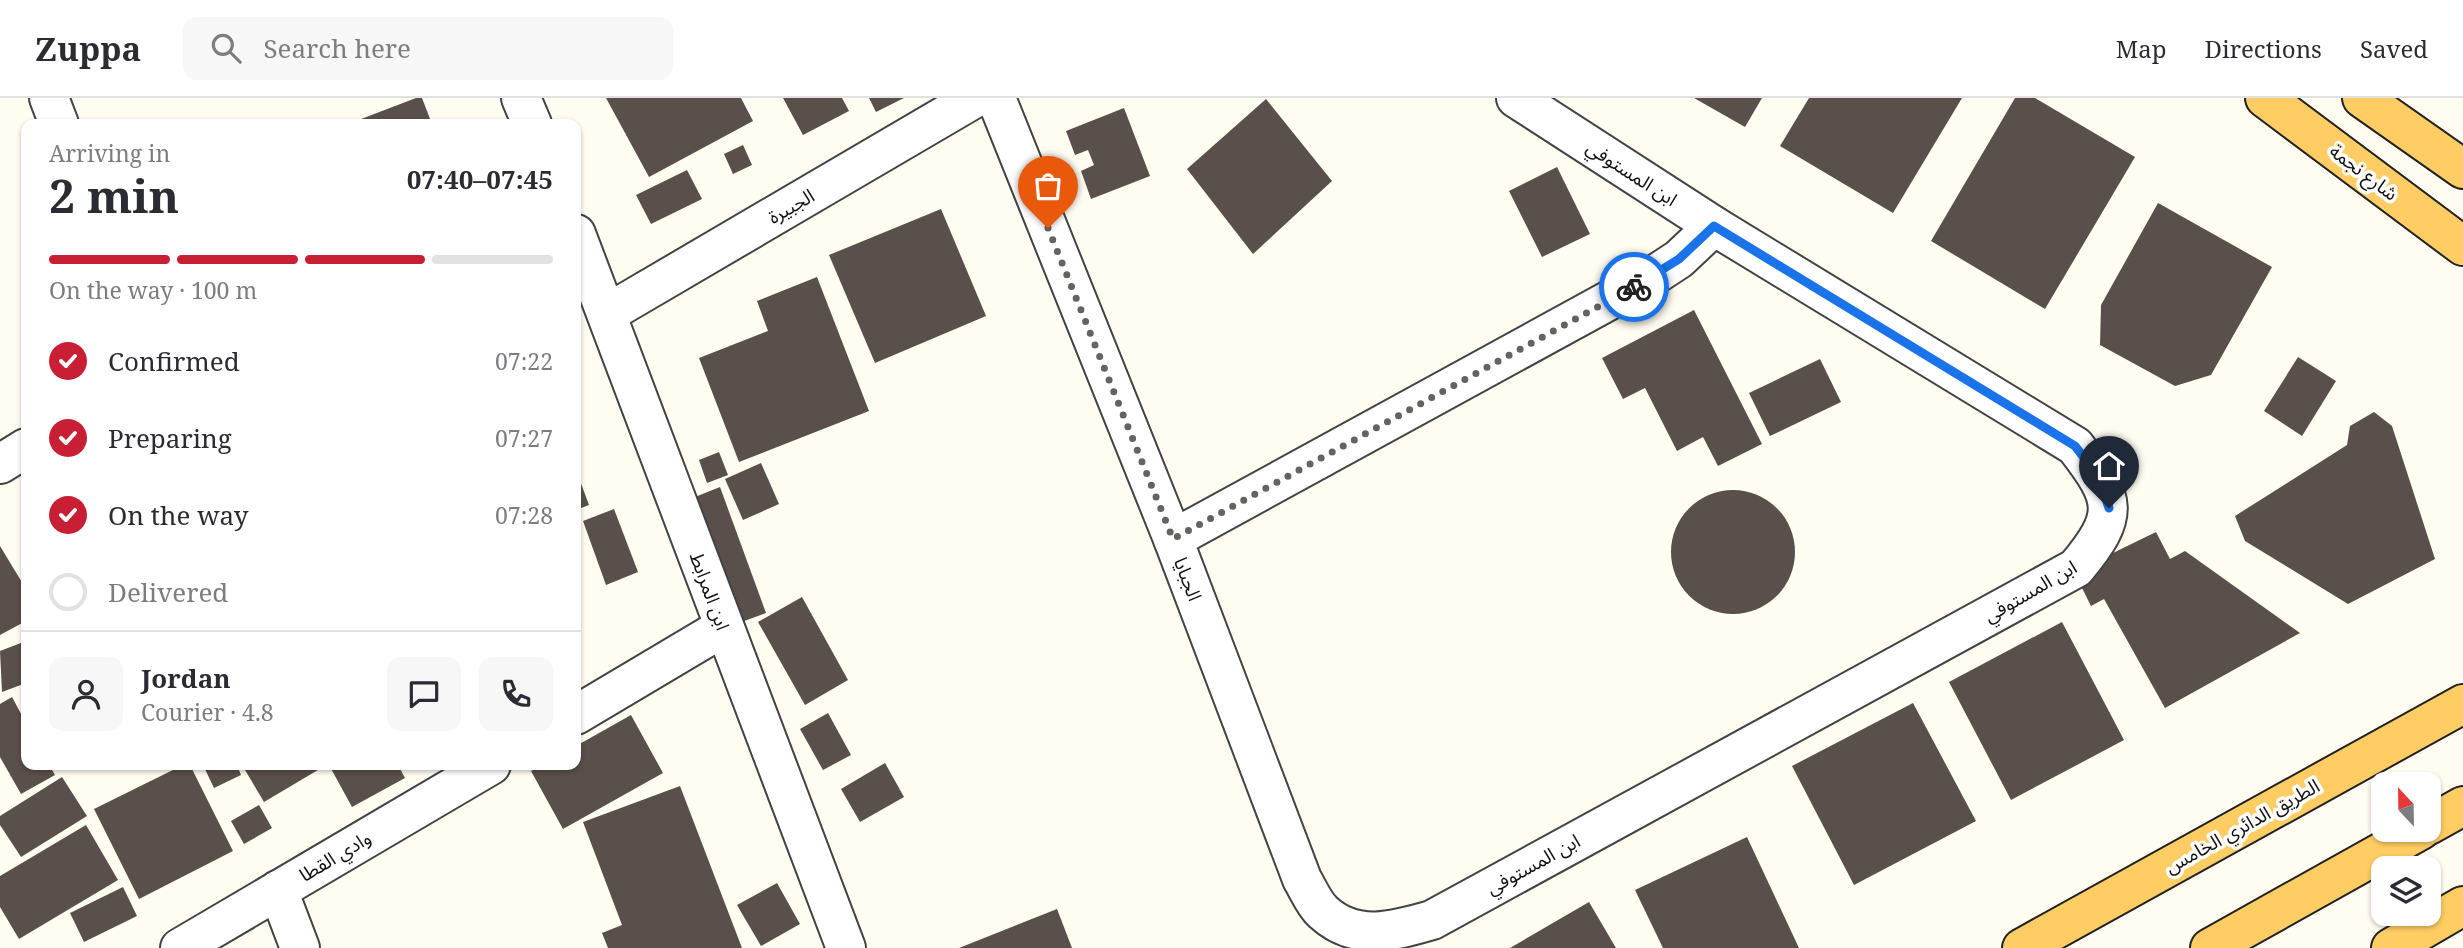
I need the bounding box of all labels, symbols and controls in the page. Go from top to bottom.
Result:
search box [183,17,673,80]
text: Zuppa [35,26,141,71]
icon: search [207,29,245,67]
text: Search here [263,30,411,66]
text: Map [2116,32,2167,65]
text: Directions [2205,32,2322,65]
text: Saved [2360,32,2428,65]
street label: ابن المستوفي [1580,134,1683,214]
text: Arriving in [49,137,170,169]
street label: شارع نجمة [2324,138,2404,207]
pin [1018,156,1078,228]
text: 07:40–07:45 [407,161,553,197]
text: 2 min [49,164,179,226]
icon: bag [1029,167,1067,205]
street label: الجبيرة [763,182,819,230]
courier [1599,252,1669,322]
icon: bike [1615,268,1653,306]
text: On the way · 100 m [49,274,257,306]
icon: check [49,342,87,380]
text: Confirmed [108,343,240,379]
text: 07:22 [495,345,553,377]
icon: check [49,419,87,457]
text: Preparing [108,420,232,456]
text: 07:27 [495,422,553,454]
pin [2079,436,2139,508]
icon: home [2090,447,2128,485]
icon: check [49,496,87,534]
text: On the way [108,497,248,533]
text: 07:28 [495,499,553,531]
street label: ابن المرابط [684,548,736,634]
street label: الجبايا [1168,553,1208,605]
street label: ابن المستوفي [1979,554,2083,630]
text: Delivered [108,574,228,610]
button: person [49,657,123,731]
button: chat [387,657,461,731]
button: phone [479,657,553,731]
text: Jordan [141,660,231,696]
text: Courier · 4.8 [141,696,274,728]
north arrow [2371,772,2441,842]
map controls [2371,772,2441,926]
street label: الطريق الدائري الخامس [2160,773,2325,881]
street label: وادي القطا [294,824,377,890]
street label: ابن المستوفي [1481,828,1586,903]
button: layers [2371,856,2441,926]

